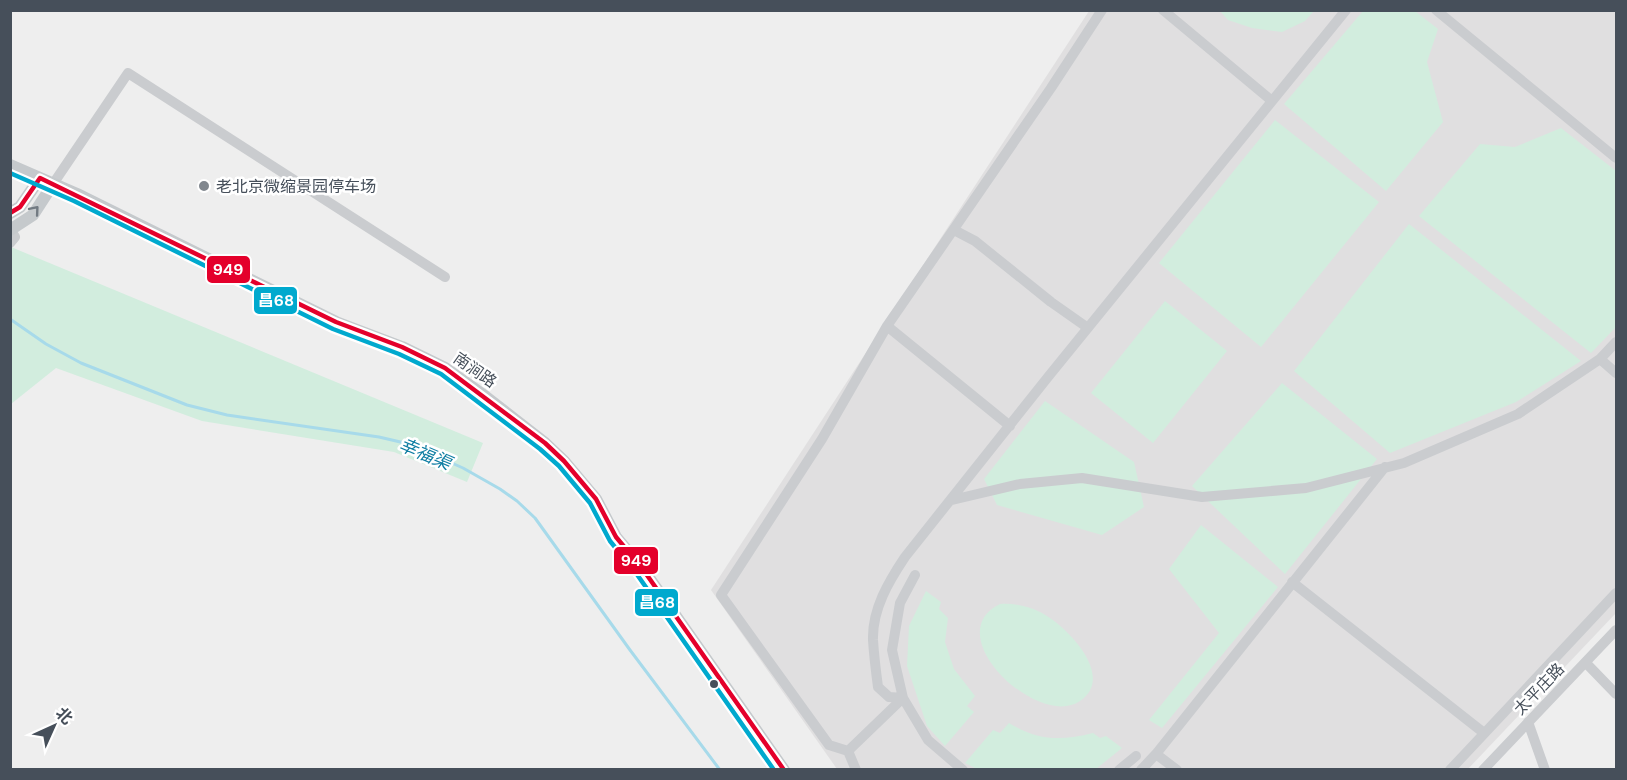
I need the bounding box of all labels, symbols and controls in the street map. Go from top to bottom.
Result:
place label: 老北京微缩景园停车场 [216,176,376,197]
marker: 老北京微缩景园停车场 [197,179,211,193]
one-way arrow [27,206,38,217]
line badge: 949 [206,255,251,284]
text: 949 [213,259,243,280]
line badge: 昌68 [253,286,298,315]
text: 昌68 [258,290,294,311]
street label: 南涧路 [449,348,501,392]
water label: 幸福渠 [395,432,457,477]
line badge: 949 [613,546,659,575]
text: 949 [621,550,651,571]
line badge: 昌68 [634,588,679,617]
text: 昌68 [639,592,675,613]
street label: 太平庄路 [1509,659,1569,719]
unlabelled marker [708,678,720,690]
north arrow [24,696,84,756]
text: 北 [51,703,77,729]

